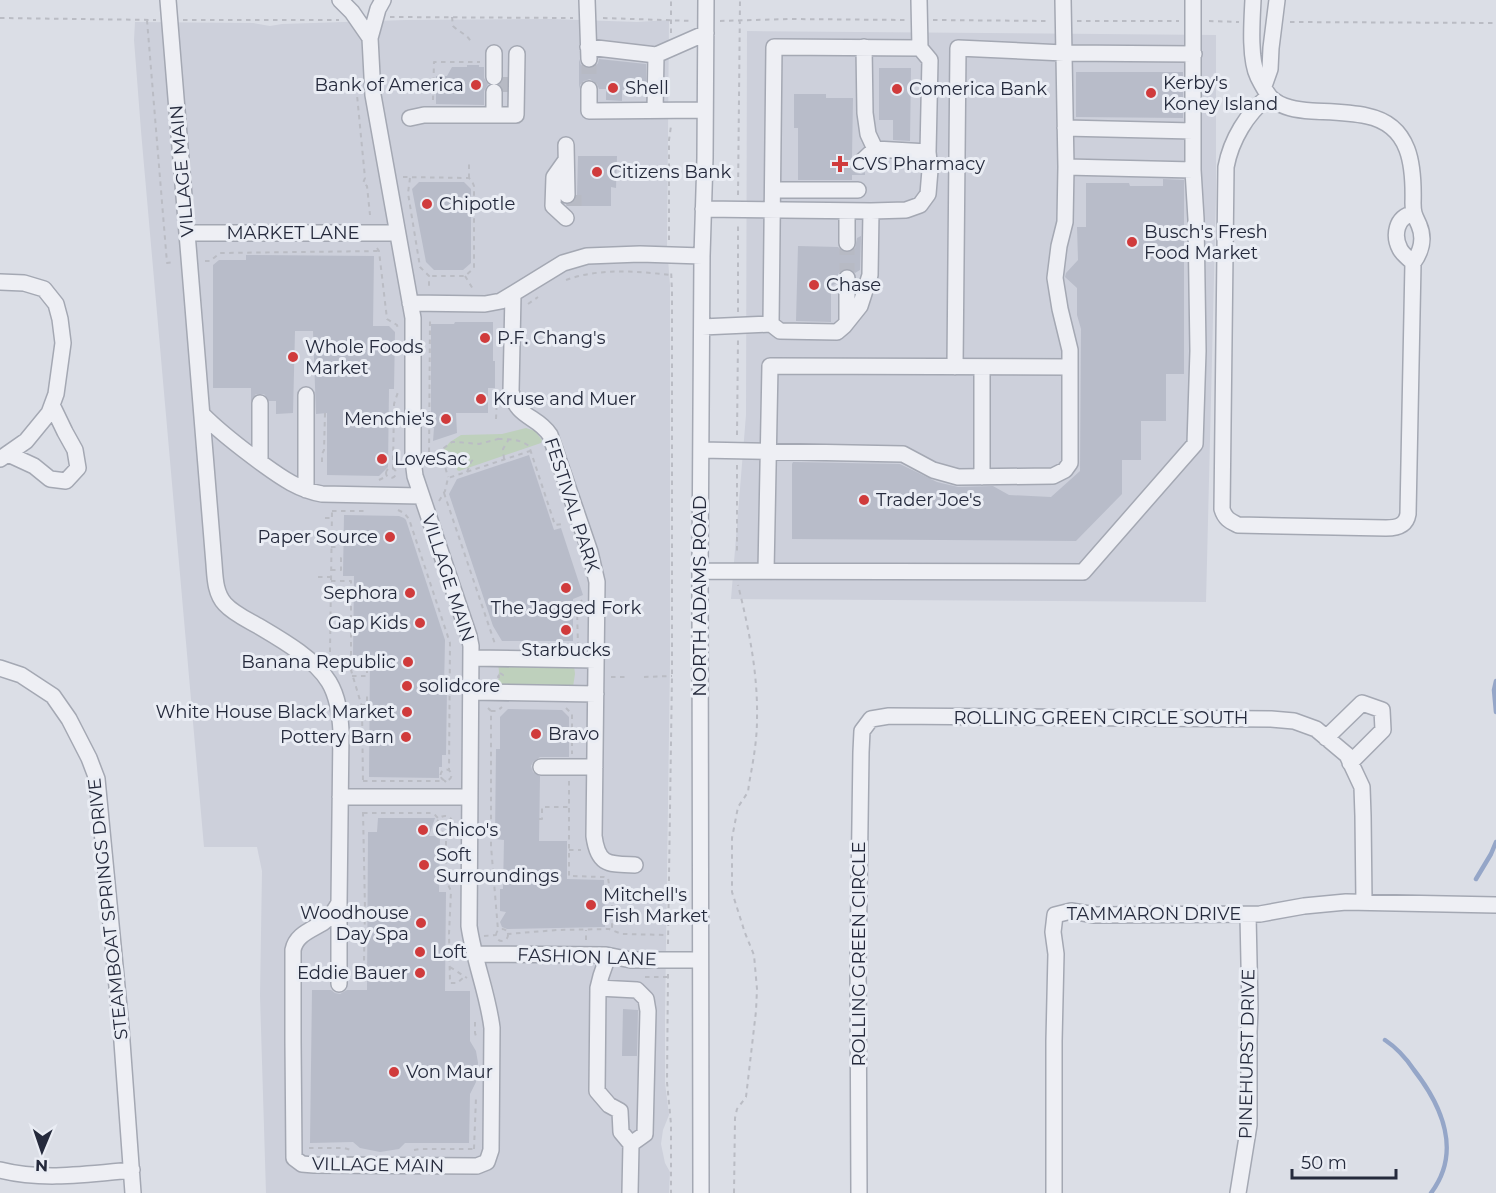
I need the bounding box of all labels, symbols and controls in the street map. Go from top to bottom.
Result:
place label: Kerby's Koney Island [1163,72,1278,115]
place label: Bank of America [315,74,464,96]
place label: Shell [625,77,669,99]
marker: Bank of America [469,78,483,92]
place label: Comerica Bank [909,78,1047,100]
marker: Shell [606,81,620,95]
marker: Comerica Bank [890,82,904,96]
marker: Kerby's Koney Island [1144,86,1158,100]
street label: VILLAGE MAIN [165,104,199,238]
place label: CVS Pharmacy [852,153,985,175]
marker: CVS Pharmacy [833,157,847,171]
place label: Citizens Bank [609,161,732,183]
marker: Citizens Bank [590,165,604,179]
place label: Chipotle [439,193,515,215]
marker: Chipotle [420,197,434,211]
place label: Busch's Fresh Food Market [1144,221,1268,264]
street label: MARKET LANE [226,222,360,244]
marker: Busch's Fresh Food Market [1125,235,1139,249]
place label: Chase [826,274,881,296]
marker: Chase [807,278,821,292]
place label: P.F. Chang's [497,327,606,349]
marker: P.F. Chang's [478,331,492,345]
place label: Whole Foods Market [305,336,423,379]
marker: Whole Foods Market [286,350,300,364]
place label: Kruse and Muer [493,388,636,410]
marker: Kruse and Muer [474,392,488,406]
place label: Menchie's [344,408,434,430]
marker: Menchie's [439,412,453,426]
street label: FESTIVAL PARK [540,435,604,576]
place label: LoveSac [394,448,468,470]
marker: LoveSac [375,452,389,466]
place label: Trader Joe's [876,489,982,511]
marker: Trader Joe's [857,493,871,507]
street label: NORTH ADAMS ROAD [689,495,711,697]
street label: VILLAGE MAIN [417,512,479,644]
place label: Paper Source [257,526,378,548]
marker: Paper Source [383,530,397,544]
marker: The Jagged Fork [559,581,573,595]
place label: Sephora [323,582,398,604]
marker: Sephora [403,586,417,600]
place label: The Jagged Fork [491,597,641,619]
place label: Gap Kids [328,612,408,634]
marker: Gap Kids [413,616,427,630]
marker: Starbucks [559,623,573,637]
place label: Starbucks [521,639,611,661]
place label: Banana Republic [241,651,396,673]
marker: Banana Republic [401,655,415,669]
place label: solidcore [419,675,500,697]
marker: solidcore [400,679,414,693]
place label: White House Black Market [156,701,395,723]
marker: White House Black Market [400,705,414,719]
street label: ROLLING GREEN CIRCLE SOUTH [954,707,1248,729]
place label: Bravo [548,723,599,745]
place label: Pottery Barn [280,726,394,748]
marker: Bravo [529,727,543,741]
marker: Pottery Barn [399,730,413,744]
street label: STEAMBOAT SPRINGS DRIVE [83,777,133,1041]
place label: Chico's [435,819,498,841]
marker: Chico's [416,823,430,837]
street label: ROLLING GREEN CIRCLE [848,842,870,1067]
place label: Soft Surroundings [436,844,559,887]
marker: Soft Surroundings [417,858,431,872]
place label: Mitchell's Fish Market [603,884,708,927]
marker: Mitchell's Fish Market [584,898,598,912]
place label: Woodhouse Day Spa [300,902,409,945]
street label: TAMMARON DRIVE [1067,903,1241,925]
marker: Woodhouse Day Spa [414,916,428,930]
place label: Loft [432,941,467,963]
street label: FASHION LANE [517,944,657,970]
marker: Loft [413,945,427,959]
place label: Eddie Bauer [297,962,408,984]
marker: Eddie Bauer [413,966,427,980]
street label: PINEHURST DRIVE [1235,969,1259,1139]
place label: Von Maur [406,1061,493,1083]
marker: Von Maur [387,1065,401,1079]
north arrow [12,1121,72,1181]
scale bar [1292,1142,1396,1180]
text: 50 m [1301,1152,1347,1174]
street label: VILLAGE MAIN [312,1153,444,1177]
text: N [35,1156,48,1175]

